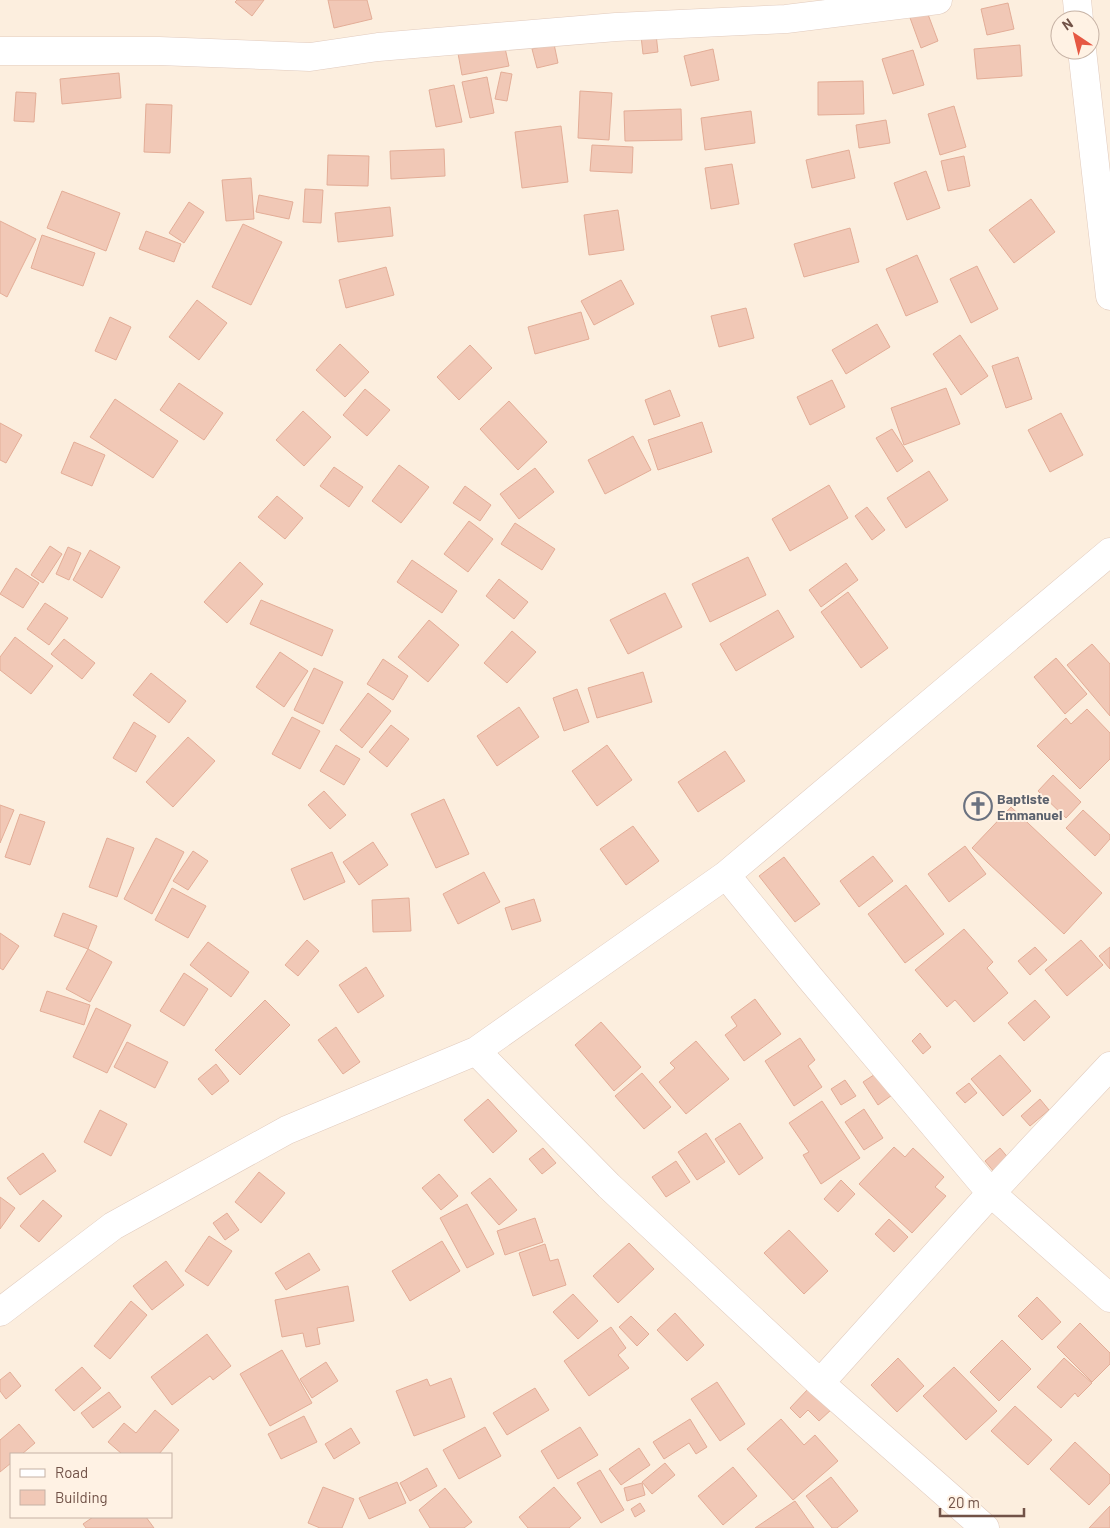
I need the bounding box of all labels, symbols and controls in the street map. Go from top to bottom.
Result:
north arrow [1050,10,1100,60]
text: N [1059,14,1076,34]
place label: Baptiste Emmanuel [997,790,1062,823]
church icon: Baptiste Emmanuel [963,791,993,821]
legend [10,1453,172,1518]
text: Road [55,1463,88,1481]
scale bar [940,1486,1024,1518]
text: Building [55,1488,108,1506]
text: 20 m [948,1493,980,1511]

